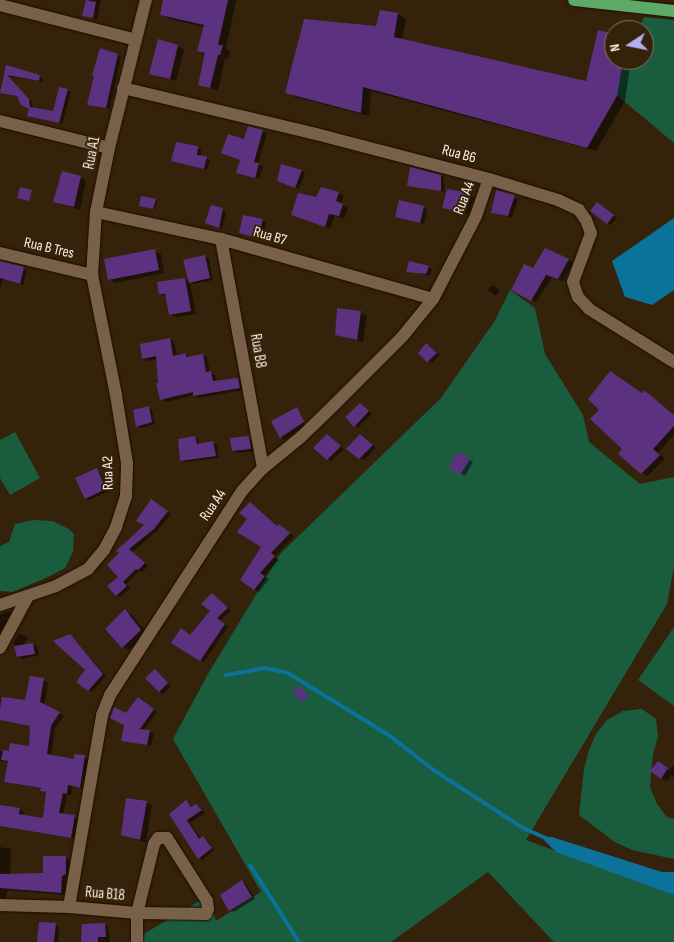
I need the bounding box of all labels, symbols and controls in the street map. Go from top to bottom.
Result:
north arrow [604,20,654,70]
text: N [606,42,624,53]
street label: Rua A1 [80,135,104,171]
street label: Rua B6 [440,141,478,167]
street label: Rua A4 [449,179,479,217]
street label: Rua B7 [251,223,289,249]
street label: Rua B Tres [22,234,76,262]
street label: Rua B8 [246,332,270,370]
street label: Rua A2 [99,456,117,490]
street label: Rua A4 [196,486,230,524]
street label: Rua B18 [84,883,126,905]

